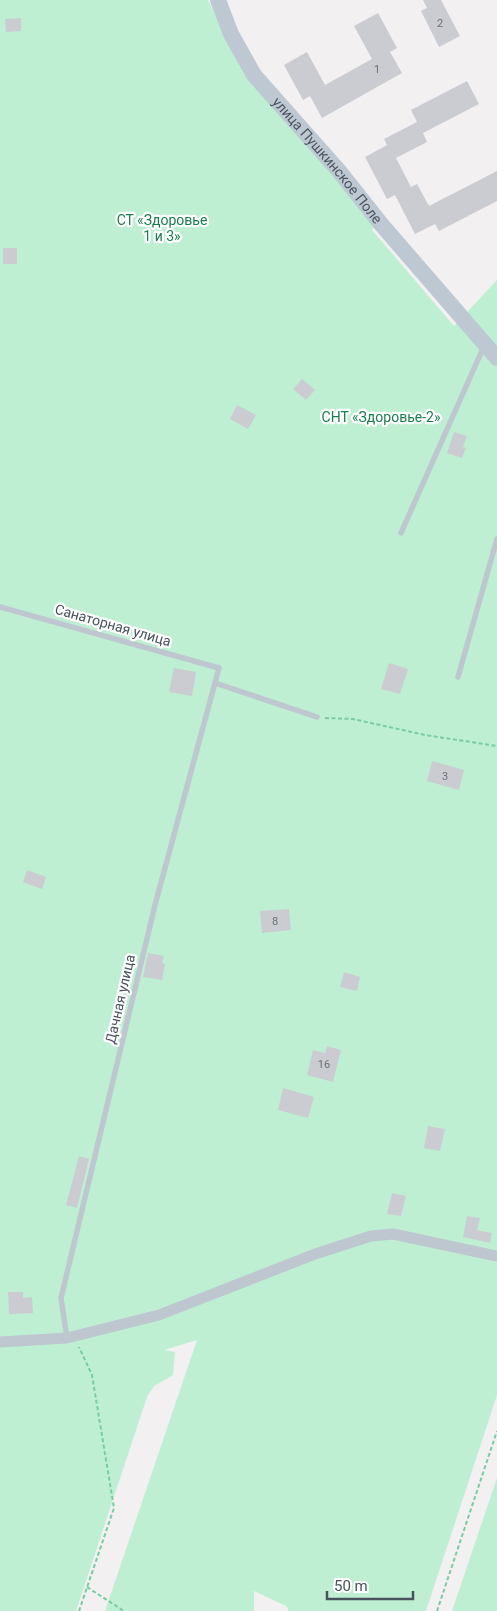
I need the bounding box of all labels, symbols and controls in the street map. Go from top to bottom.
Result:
house number: 2 [437,17,443,30]
house number: 1 [374,63,380,76]
street label: улица Пушкинское Поле [269,94,385,227]
park label: СТ «Здоровье 1 и 3» [117,212,207,244]
park label: СНТ «Здоровье-2» [322,409,441,425]
street label: Санаторная улица [53,601,173,649]
house number: 3 [442,770,448,783]
house number: 8 [272,915,278,928]
street label: Дачная улица [102,953,138,1045]
house number: 16 [318,1058,330,1071]
scale bar [327,1568,413,1600]
text: 50 m [334,1577,368,1595]

